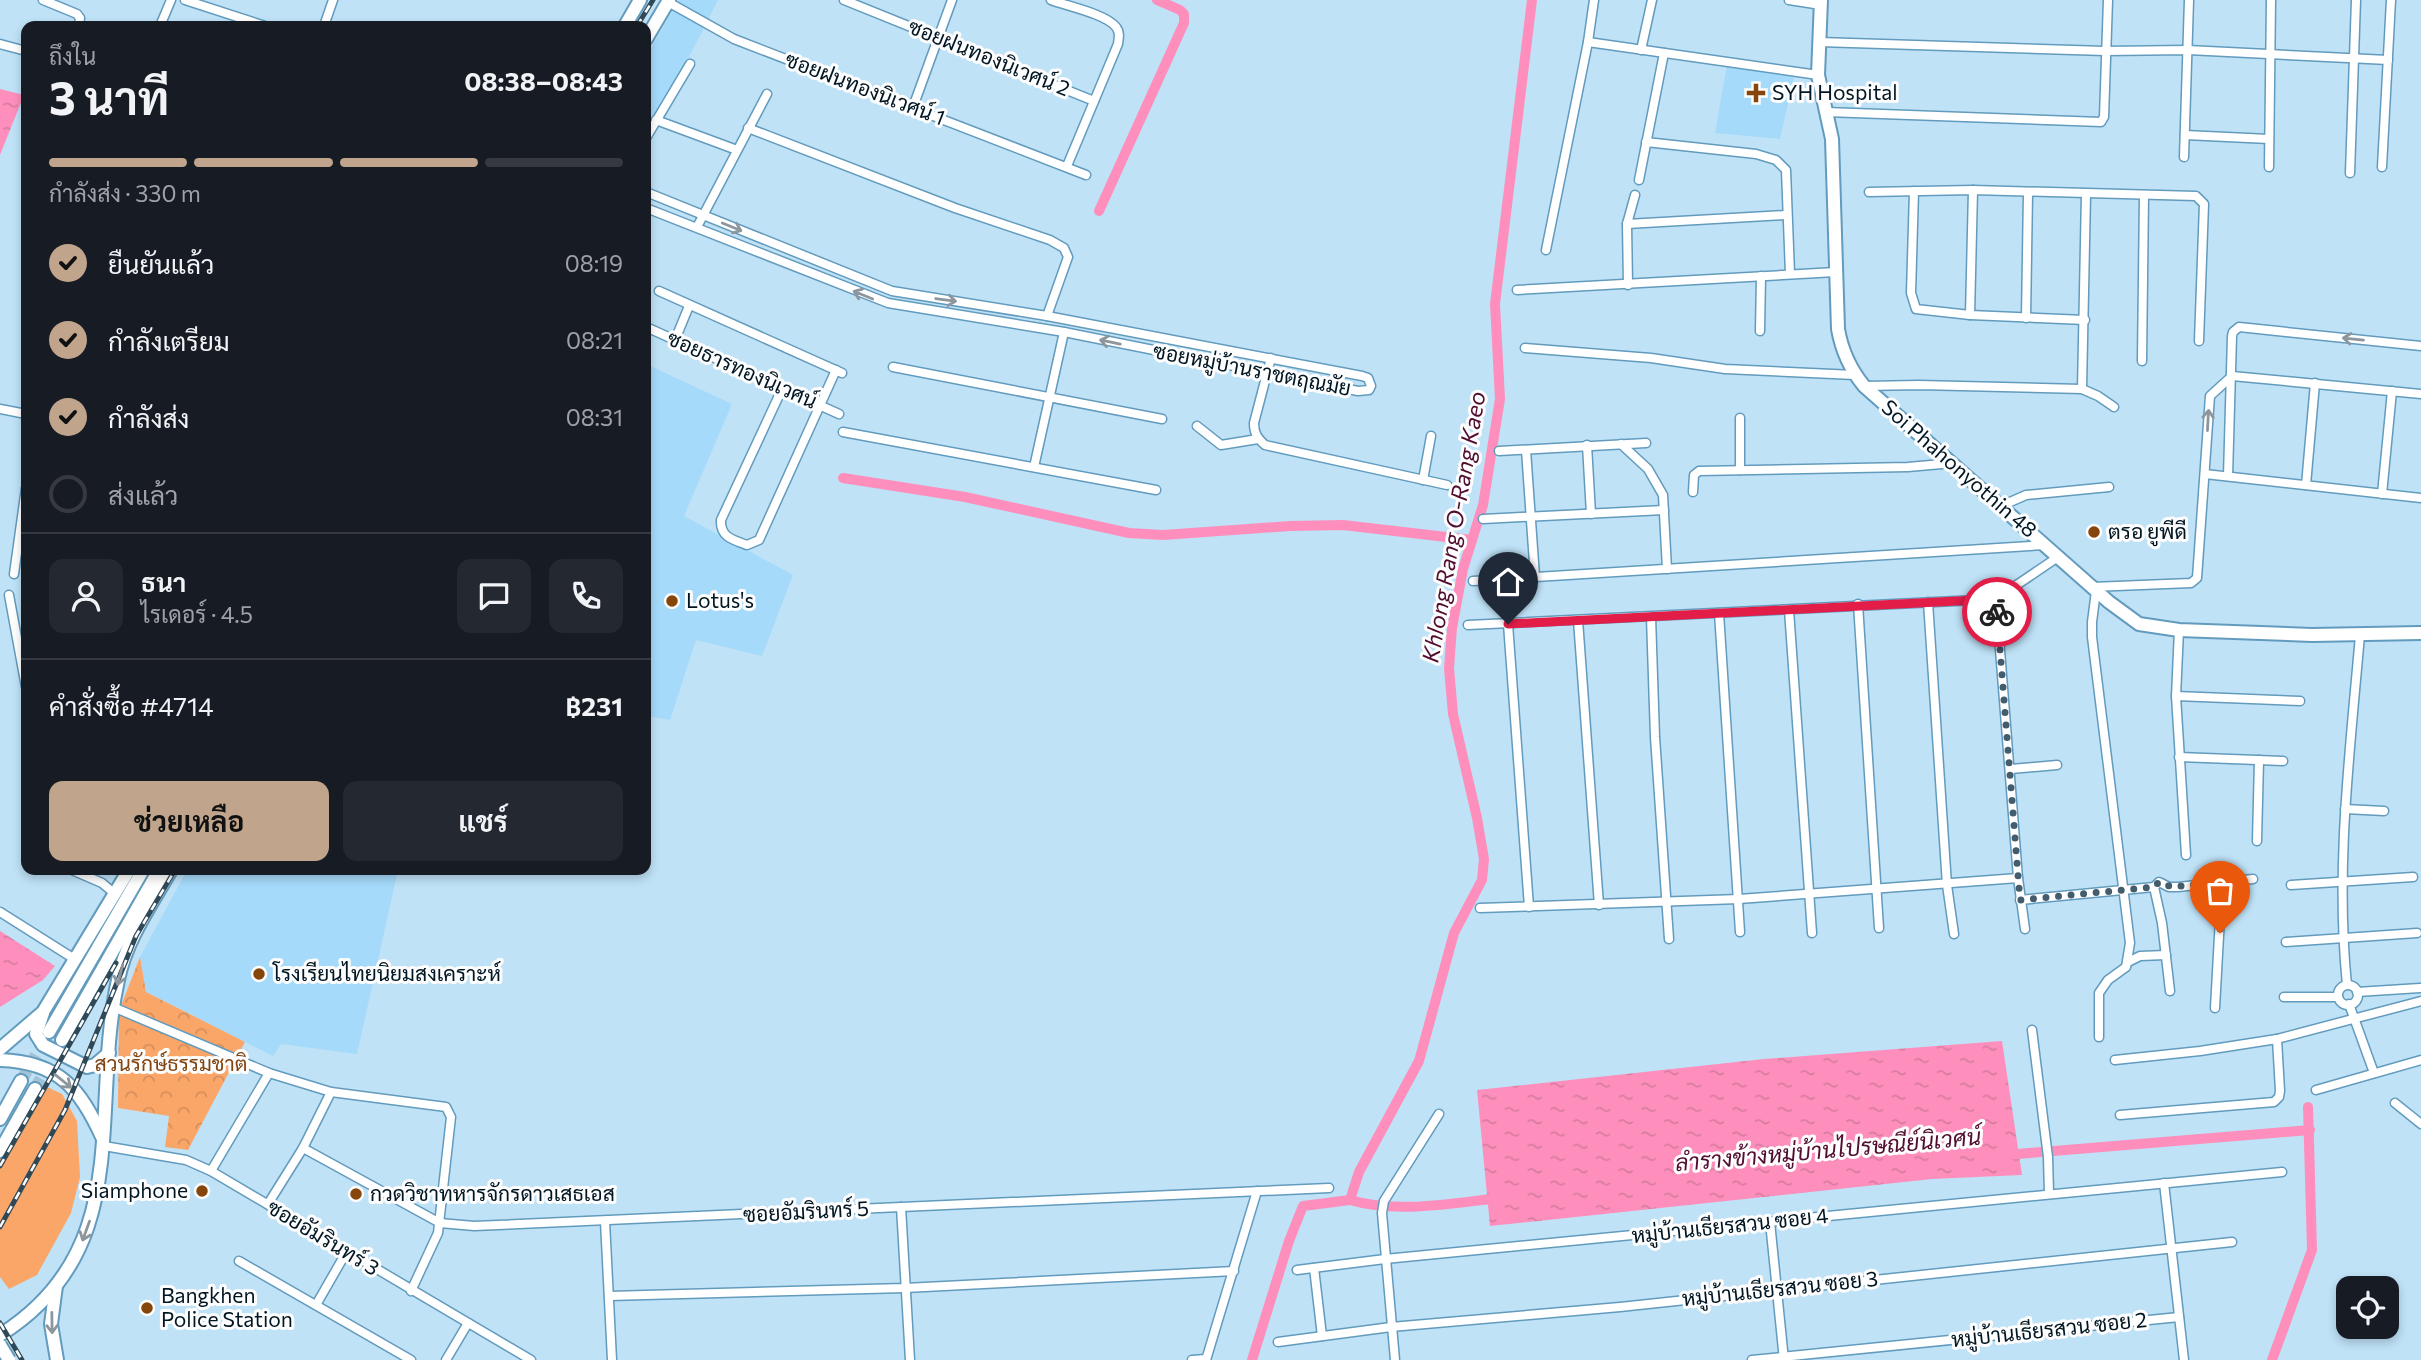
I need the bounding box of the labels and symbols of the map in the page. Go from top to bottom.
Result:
street label: ซอยฝนทองนิเวศน์ 2 [905,13,1074,100]
street label: ซอยฝนทองนิเวศน์ 1 [782,46,949,130]
place label: SYH Hospital [1772,79,1898,104]
marker: SYH Hospital [1746,83,1766,103]
one-way arrow [720,221,742,234]
one-way arrow [852,287,874,300]
one-way arrow [934,293,957,306]
street label: ซอยธารทองนิเวศน์ [664,324,821,413]
one-way arrow [2342,332,2365,345]
one-way arrow [1099,334,1122,348]
street label: ซอยหมู่บ้านราชตฤณมัย [1150,337,1353,404]
water label: Khlong Rang O-Rang Kaeo [1415,389,1491,665]
street label: Soi Phahonyothin 48 [1877,394,2043,542]
one-way arrow [2202,409,2215,432]
place label: ตรอ ยูพีดี [2108,518,2187,547]
marker: ตรอ ยูพีดี [2086,524,2102,540]
pin [1478,552,1538,624]
courier [1962,577,2032,647]
place label: Lotus's [686,587,754,612]
marker: Lotus's [664,593,680,609]
pin [2190,861,2250,933]
place label: โรงเรียนไทยนิยมสงเคราะห์ [272,960,501,985]
one-way arrow [112,963,125,985]
marker: โรงเรียนไทยนิยมสงเคราะห์ [251,966,267,982]
park label: สวนรักษ์ธรรมชาติ [94,1050,248,1075]
one-way arrow [53,1073,71,1089]
water label: ลำรางข้างหมู่บ้านไปรษณีย์นิเวศน์ [1674,1120,1985,1180]
place label: Siamphone [81,1177,188,1202]
place label: กวดวิชาทหารจักรดาวเสธเอส [370,1180,615,1205]
marker: Siamphone [194,1183,210,1199]
marker: กวดวิชาทหารจักรดาวเสธเอส [348,1186,364,1202]
street label: ซอยอัมรินทร์ 3 [263,1194,384,1280]
street label: ซอยอัมรินทร์ 5 [742,1195,870,1226]
street label: หมู่บ้านเธียรสวน ซอย 4 [1630,1202,1830,1251]
one-way arrow [78,1220,91,1242]
street label: หมู่บ้านเธียรสวน ซอย 3 [1681,1265,1880,1314]
place label: Bangkhen Police Station [161,1282,293,1331]
marker: Bangkhen Police Station [139,1300,155,1316]
street label: หมู่บ้านเธียรสวน ซอย 2 [1950,1306,2148,1355]
one-way arrow [45,1311,58,1334]

